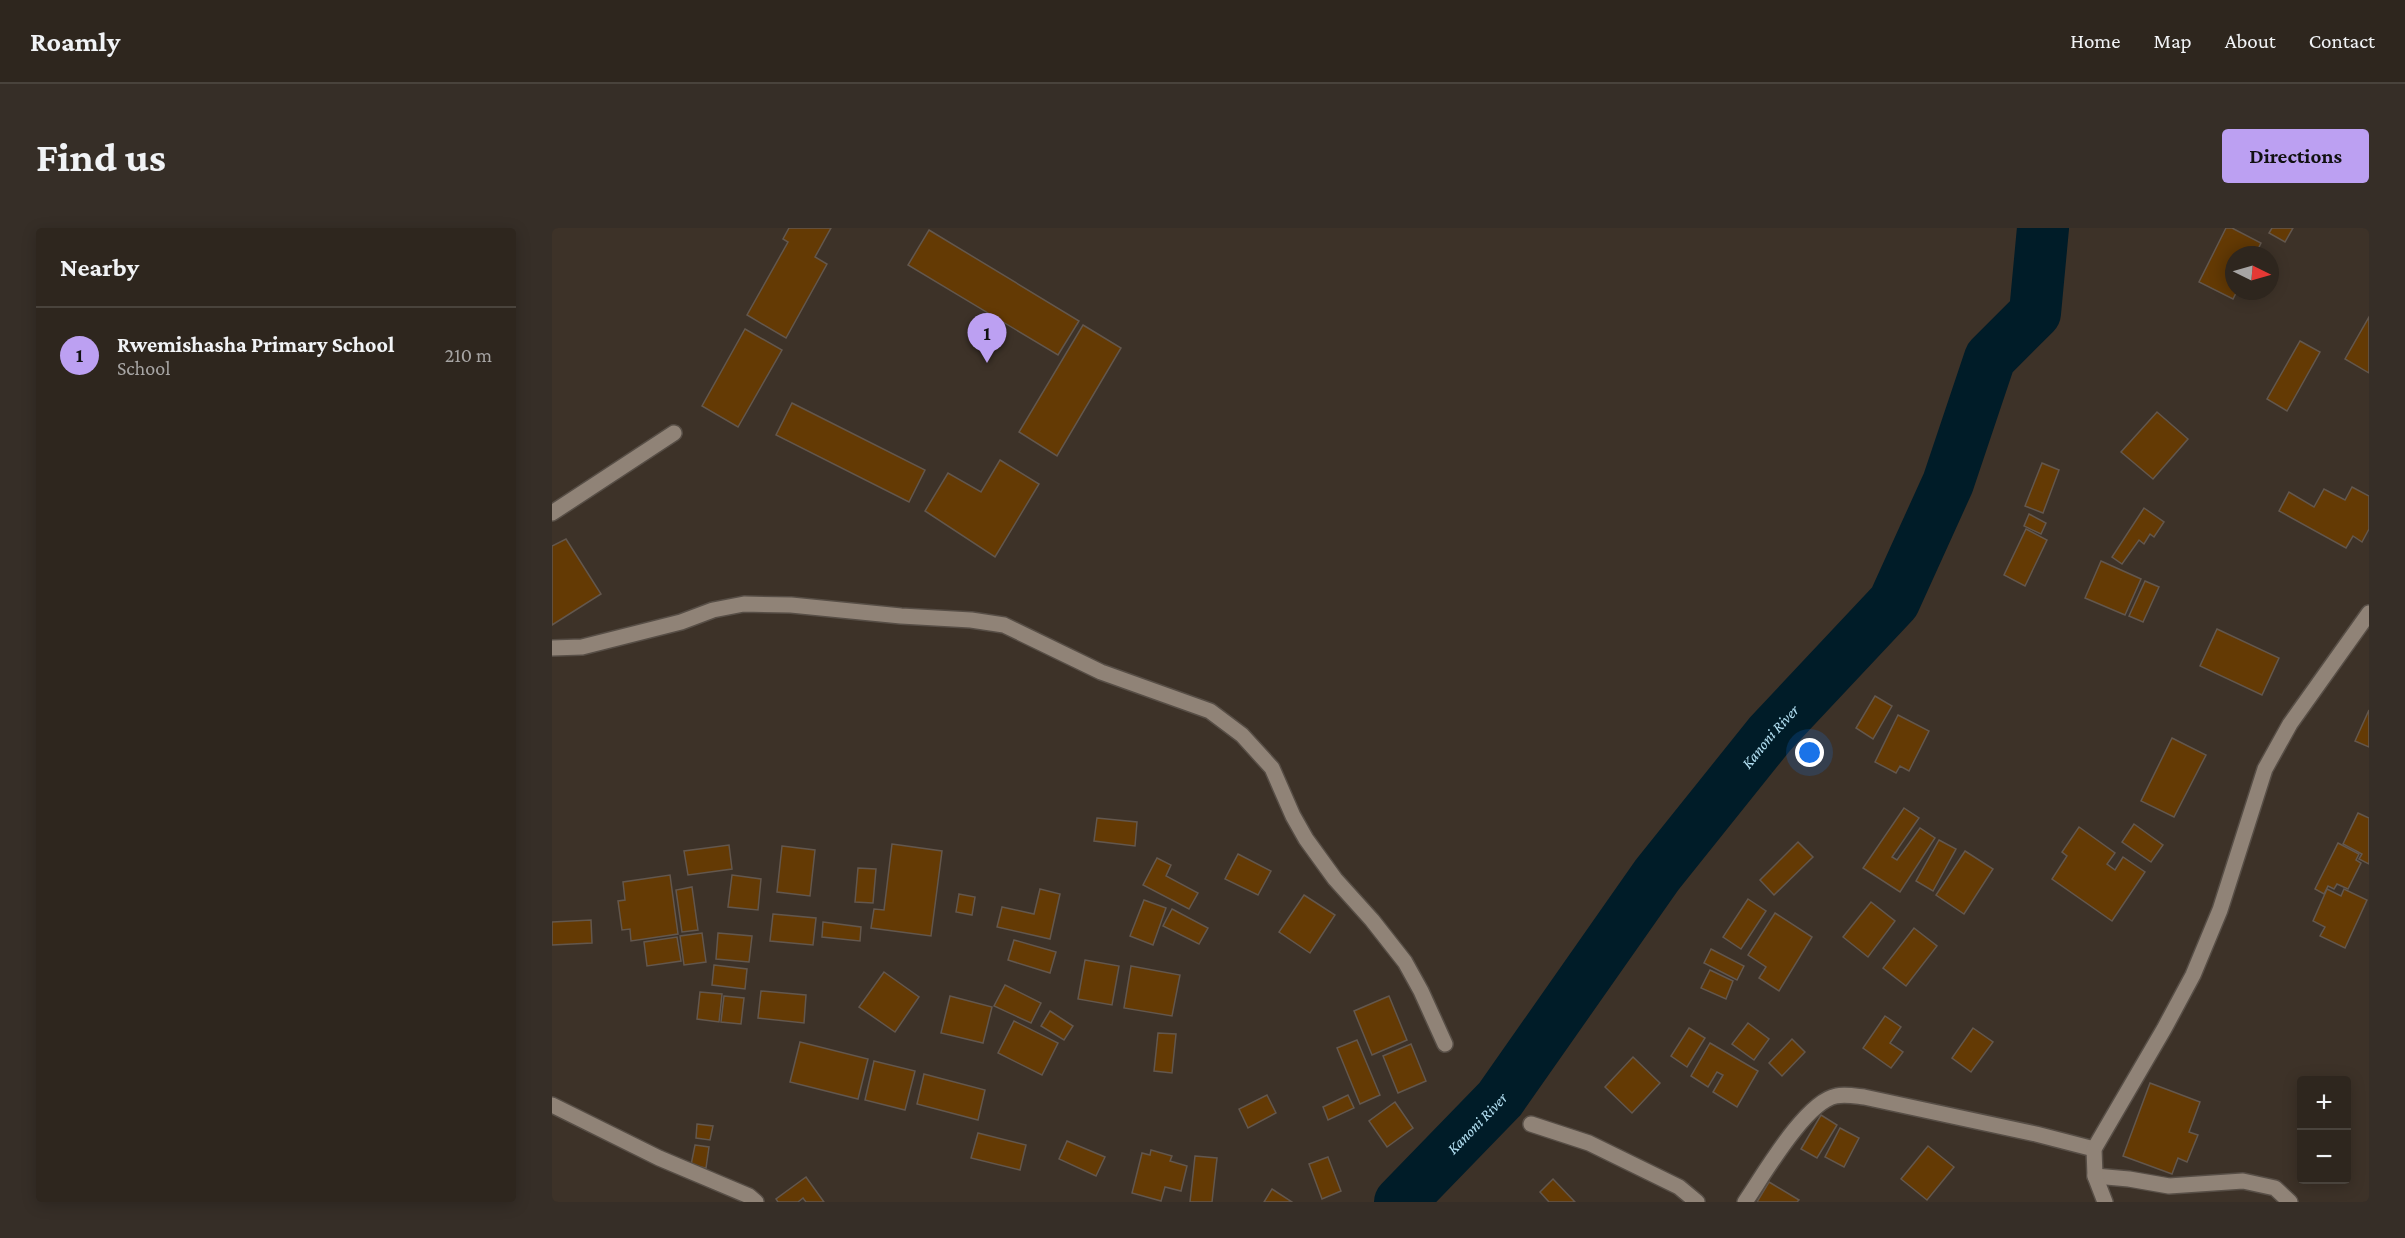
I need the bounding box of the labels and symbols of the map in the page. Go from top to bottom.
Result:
north arrow [2225,246,2279,300]
pin: 1 [968,314,1006,363]
water label: Kanoni River [1738,701,1802,772]
your location [1795,738,1824,767]
water label: Kanoni River [1444,1090,1511,1157]

